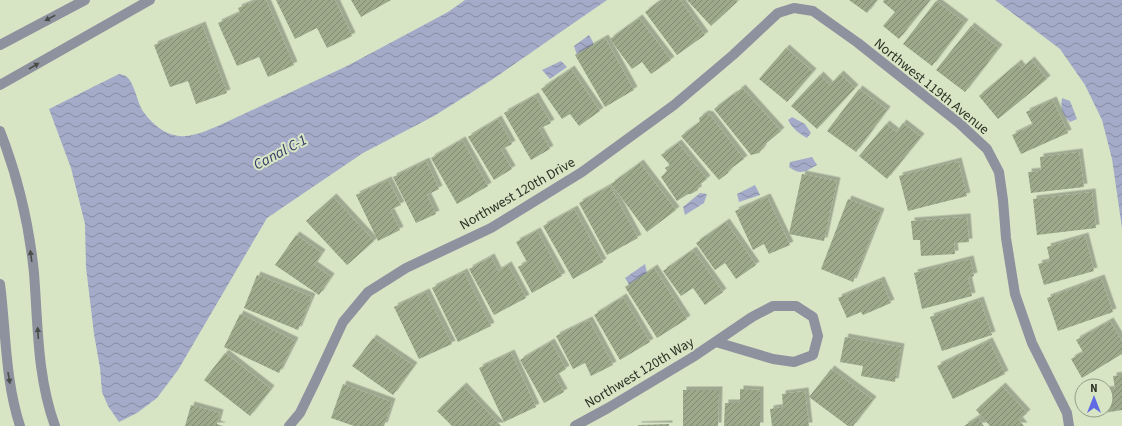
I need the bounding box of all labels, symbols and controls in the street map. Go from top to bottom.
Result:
one-way arrow [44,15,56,22]
street label: Northwest 119th Avenue [869,34,993,140]
one-way arrow [28,62,40,69]
water label: Canal C-1 [250,130,311,175]
street label: Northwest 120th Drive [456,153,579,235]
one-way arrow [28,250,35,262]
one-way arrow [34,327,41,339]
street label: Northwest 120th Way [581,332,698,413]
one-way arrow [7,372,13,384]
north arrow [1074,378,1114,418]
text: N [1090,381,1098,396]

